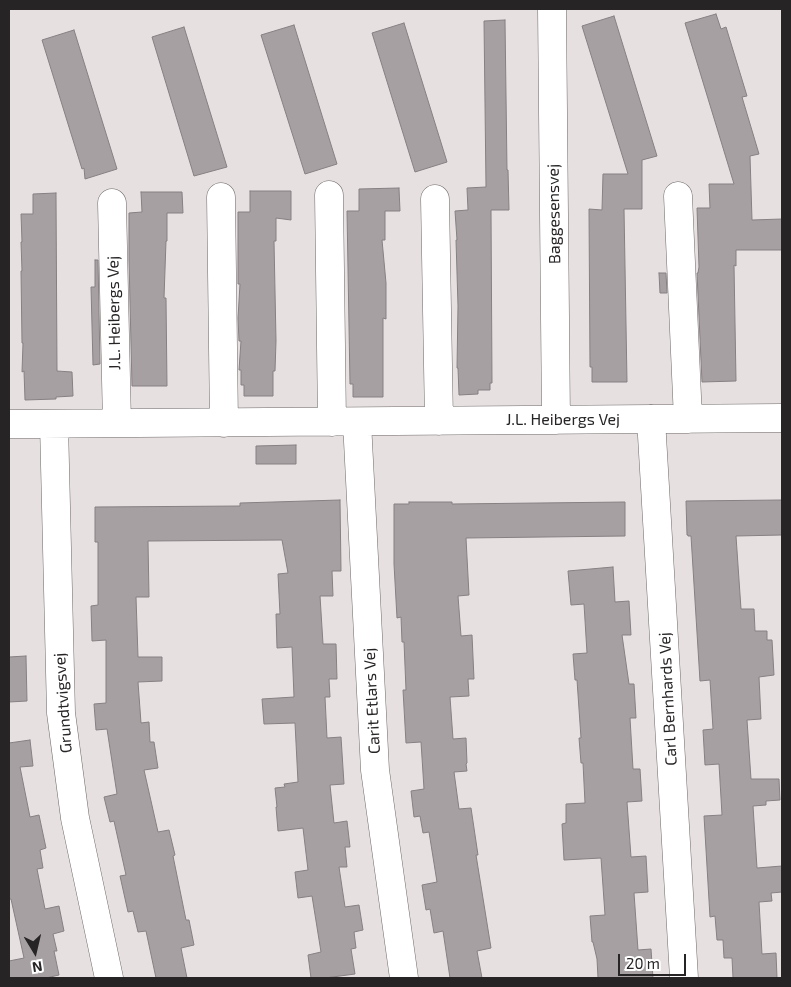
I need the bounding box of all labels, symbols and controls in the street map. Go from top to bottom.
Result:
street label: Baggesensvej [544,164,564,264]
street label: J.L. Heibergs Vej [103,256,125,370]
street label: J.L. Heibergs Vej [506,410,620,430]
street label: Carl Bernhards Vej [655,632,681,766]
street label: Carit Etlars Vej [360,647,384,755]
street label: Grundtvigsvej [50,652,76,754]
north arrow [10,927,60,977]
scale bar [621,944,688,976]
text: 20 m [626,954,660,972]
text: N [31,958,44,976]

